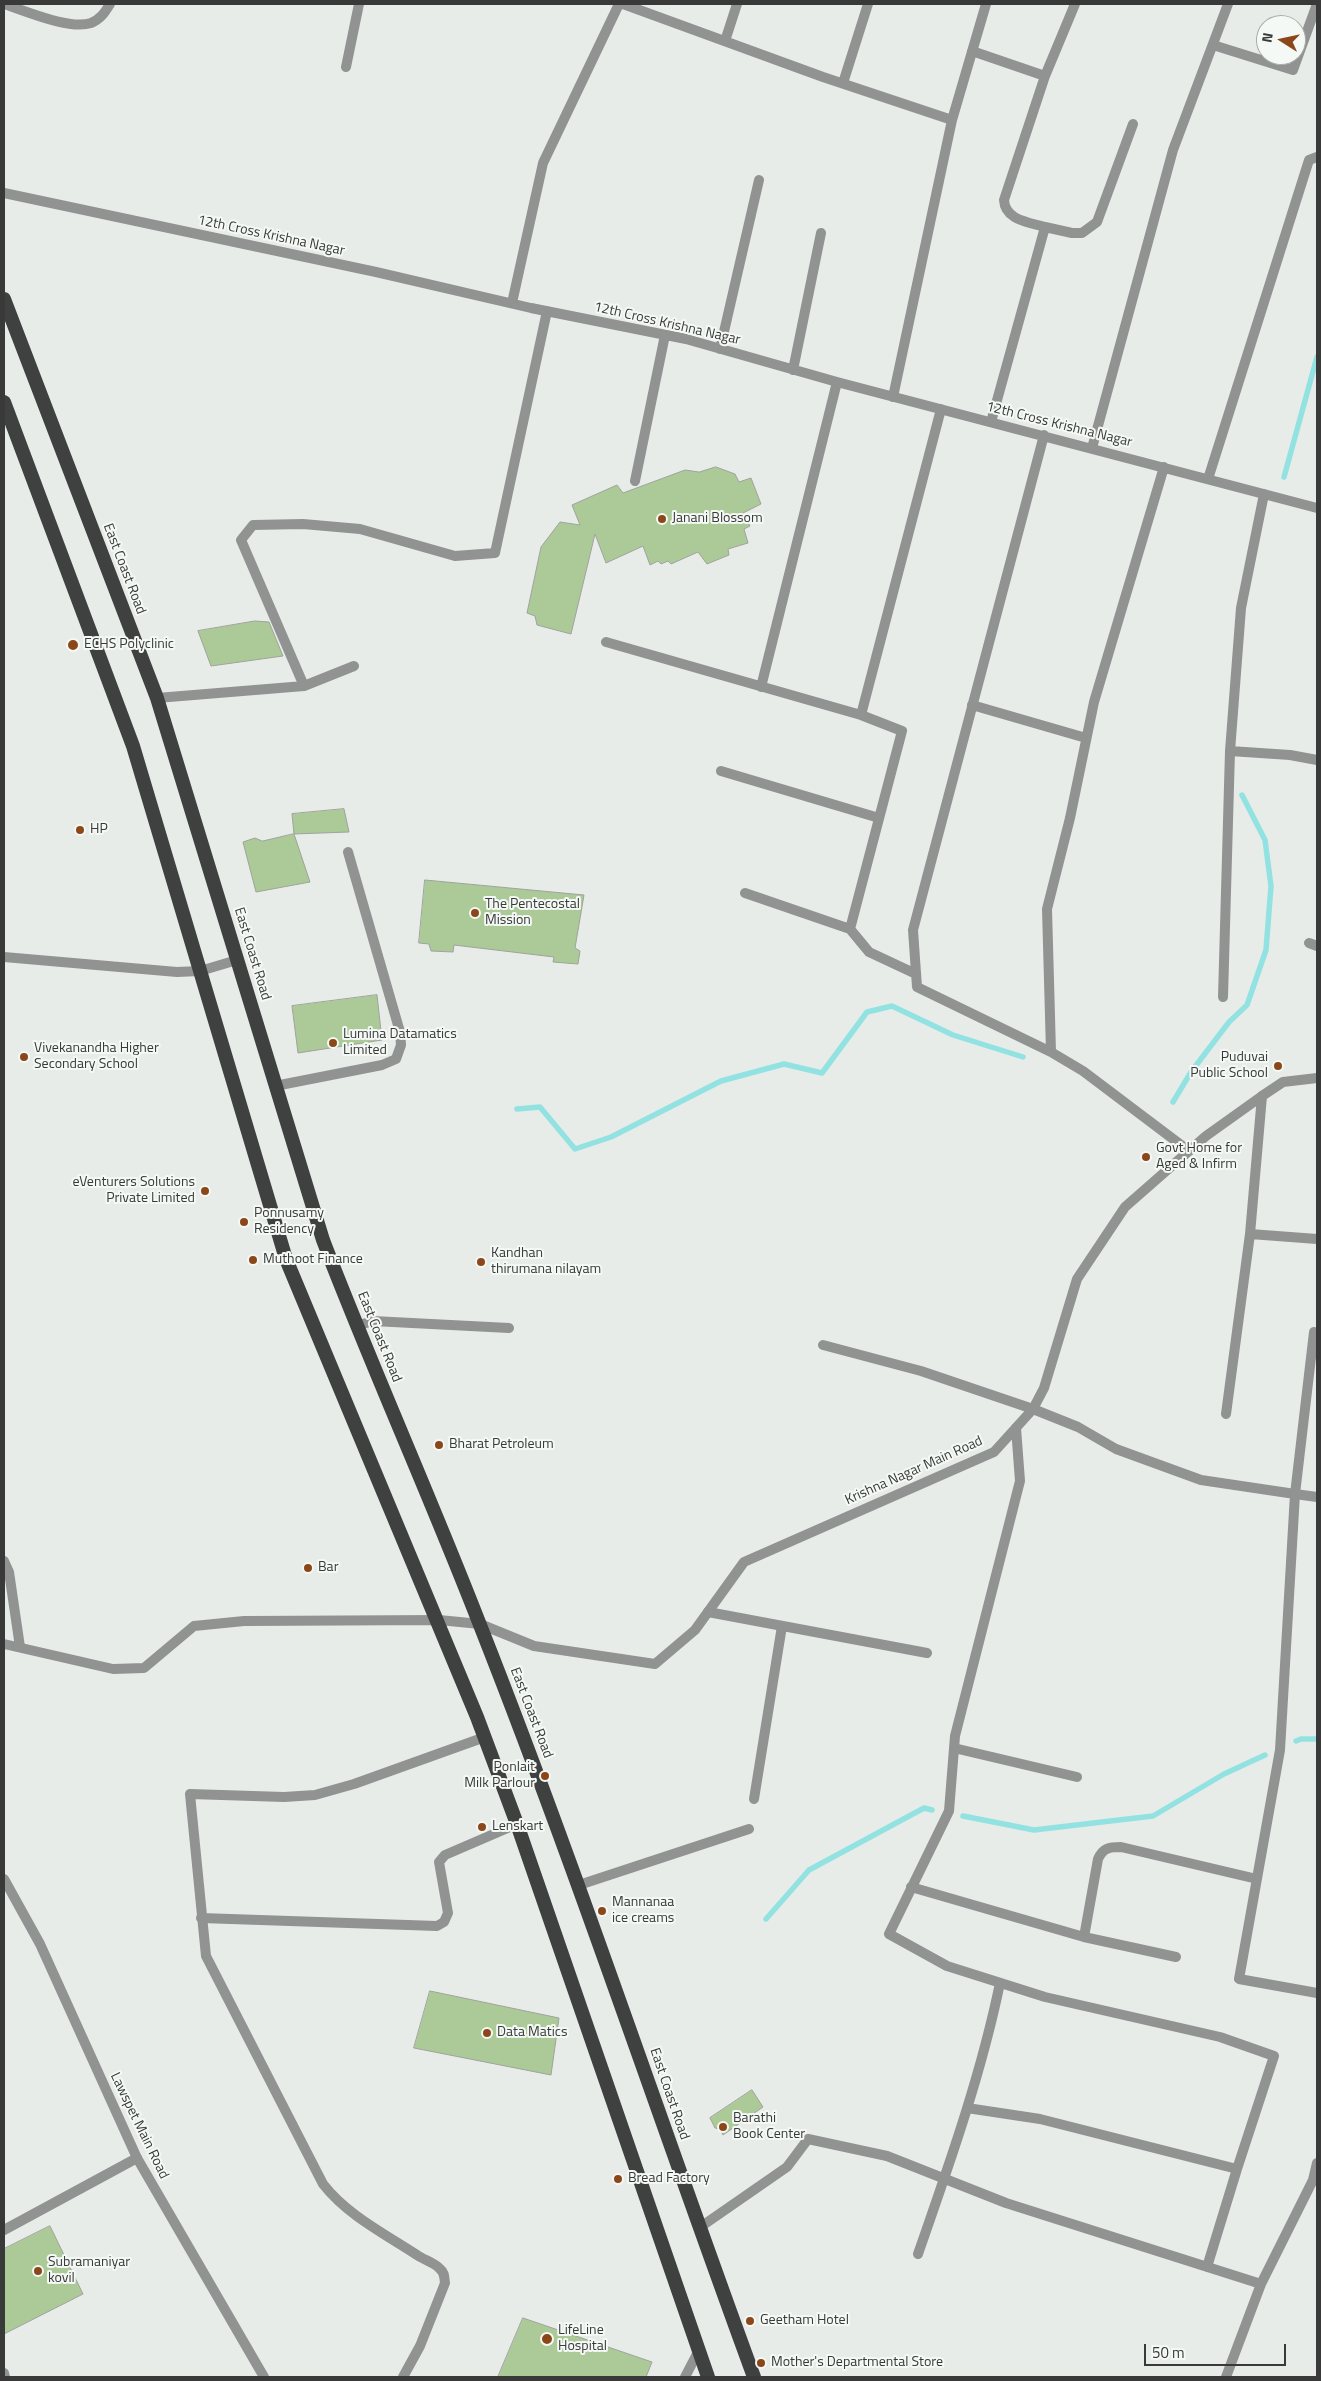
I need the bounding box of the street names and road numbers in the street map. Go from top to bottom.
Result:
street label: 12th Cross Krishna Nagar [196,212,346,260]
street label: 12th Cross Krishna Nagar [592,299,742,349]
street label: 12th Cross Krishna Nagar [984,399,1134,451]
street label: East Coast Road [99,521,149,617]
street label: East Coast Road [230,906,274,1002]
street label: East Coast Road [353,1289,405,1385]
street label: Krishna Nagar Main Road [843,1433,985,1509]
street label: East Coast Road [506,1665,556,1761]
street label: East Coast Road [645,2046,693,2142]
street label: Lawspet Main Road [106,2070,172,2182]

